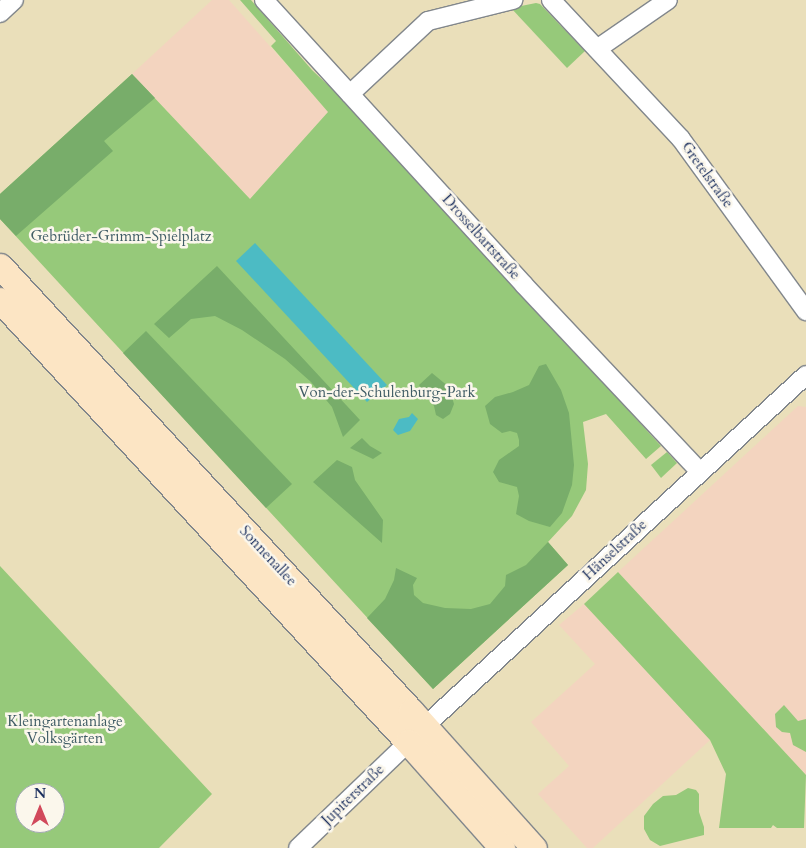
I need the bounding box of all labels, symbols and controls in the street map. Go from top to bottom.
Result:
street label: Gretelstraße [677,139,737,211]
street label: Drosselbartstraße [438,191,524,283]
park label: Gebrüder-Grimm-Spielplatz [30,228,212,246]
park label: Von-der-Schulenburg-Park [299,384,475,402]
street label: Hänselstraße [579,516,651,584]
street label: Sonnenallee [236,522,300,590]
park label: Kleingartenanlage Volksgärten [7,712,123,747]
street label: Jupiterstraße [318,761,388,829]
north arrow [15,783,65,833]
text: N [34,784,46,803]

